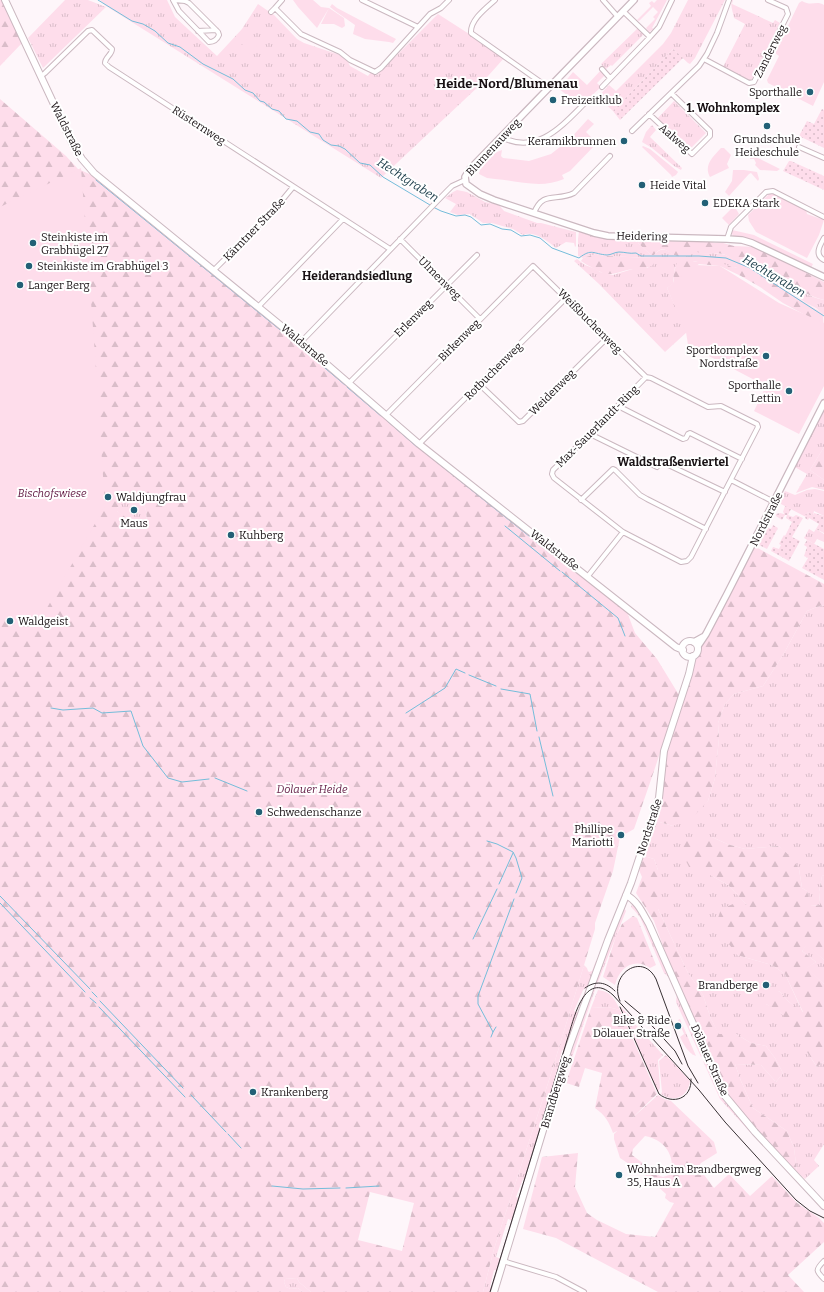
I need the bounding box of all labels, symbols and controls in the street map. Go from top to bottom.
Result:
street label: Zanderweg [751,22,789,80]
district label: Heide-Nord/Blumenau [436,76,578,91]
place label: Sporthalle [749,86,802,99]
marker: Sporthalle [805,87,815,97]
place label: Freizeitklub [561,94,622,107]
marker: Freizeitklub [548,95,558,105]
street label: Waldstraße [47,100,86,158]
district label: 1. Wohnkomplex [686,101,780,115]
street label: Rüsternweg [170,103,228,148]
street label: Blumenauweg [463,116,523,179]
street label: Aalweg [656,121,693,156]
marker: Grundschule Heideschule [762,121,772,131]
place label: Grundschule Heideschule [734,133,800,159]
place label: Keramikbrunnen [527,135,616,148]
marker: Keramikbrunnen [619,136,629,146]
water label: Hechtgraben [375,155,441,205]
place label: Heide Vital [650,179,706,192]
marker: Heide Vital [637,180,647,190]
street label: Kärntner Straße [221,195,288,264]
place label: EDEKA Stark [713,197,780,210]
marker: EDEKA Stark [700,198,710,208]
street label: Heidering [616,230,668,243]
place label: Steinkiste im Grabhügel 27 [41,231,109,257]
marker: Steinkiste im Grabhügel 27 [28,238,38,248]
water label: Hechtgraben [740,252,808,300]
street label: Ulmenweg [415,254,464,303]
place label: Steinkiste im Grabhügel 3 [37,260,169,273]
marker: Steinkiste im Grabhügel 3 [24,261,34,271]
district label: Heiderandsiedlung [302,269,412,283]
place label: Langer Berg [28,279,90,292]
marker: Langer Berg [15,280,25,290]
street label: Weißbuchenweg [555,286,625,356]
street label: Erlenweg [392,297,435,340]
street label: Birkenweg [436,317,483,364]
street label: Waldstraße [278,321,331,369]
street label: Rotbuchenweg [462,340,525,403]
place label: Sportkomplex Nordstraße [686,344,758,370]
marker: Sportkomplex Nordstraße [761,351,771,361]
street label: Weidenweg [527,367,578,418]
place label: Sporthalle Lettin [728,379,781,405]
street label: Max-Sauerlandt-Ring [553,382,641,470]
marker: Sporthalle Lettin [784,386,794,396]
district label: Waldstraßenviertel [617,455,729,469]
park label: Bischofswiese [17,487,87,500]
street label: Nordstraße [747,490,786,548]
place label: Waldjungfrau [116,491,186,504]
marker: Waldjungfrau [103,492,113,502]
marker: Maus [129,505,139,515]
place label: Maus [120,517,148,530]
street label: Waldstraße [527,527,582,574]
place label: Kuhberg [239,529,283,542]
marker: Kuhberg [226,530,236,540]
place label: Waldgeist [18,615,69,628]
marker: Waldgeist [5,616,15,626]
park label: Dölauer Heide [277,783,348,796]
street label: Nordstraße [634,797,665,857]
place label: Schwedenschanze [267,806,361,819]
marker: Schwedenschanze [254,807,264,817]
place label: Phillipe Mariotti [572,823,614,849]
marker: Phillipe Mariotti [616,830,626,840]
place label: Brandberge [698,979,758,992]
marker: Brandberge [761,980,771,990]
place label: Bike & Ride Dölauer Straße [593,1014,670,1040]
marker: Bike & Ride Dölauer Straße [673,1021,683,1031]
street label: Dölauer Straße [688,1022,731,1098]
street label: Brandbergweg [538,1055,573,1130]
place label: Krankenberg [261,1086,328,1099]
marker: Krankenberg [248,1087,258,1097]
place label: Wohnheim Brandbergweg 35, Haus A [627,1163,761,1189]
marker: Wohnheim Brandbergweg 35, Haus A [614,1170,624,1180]

